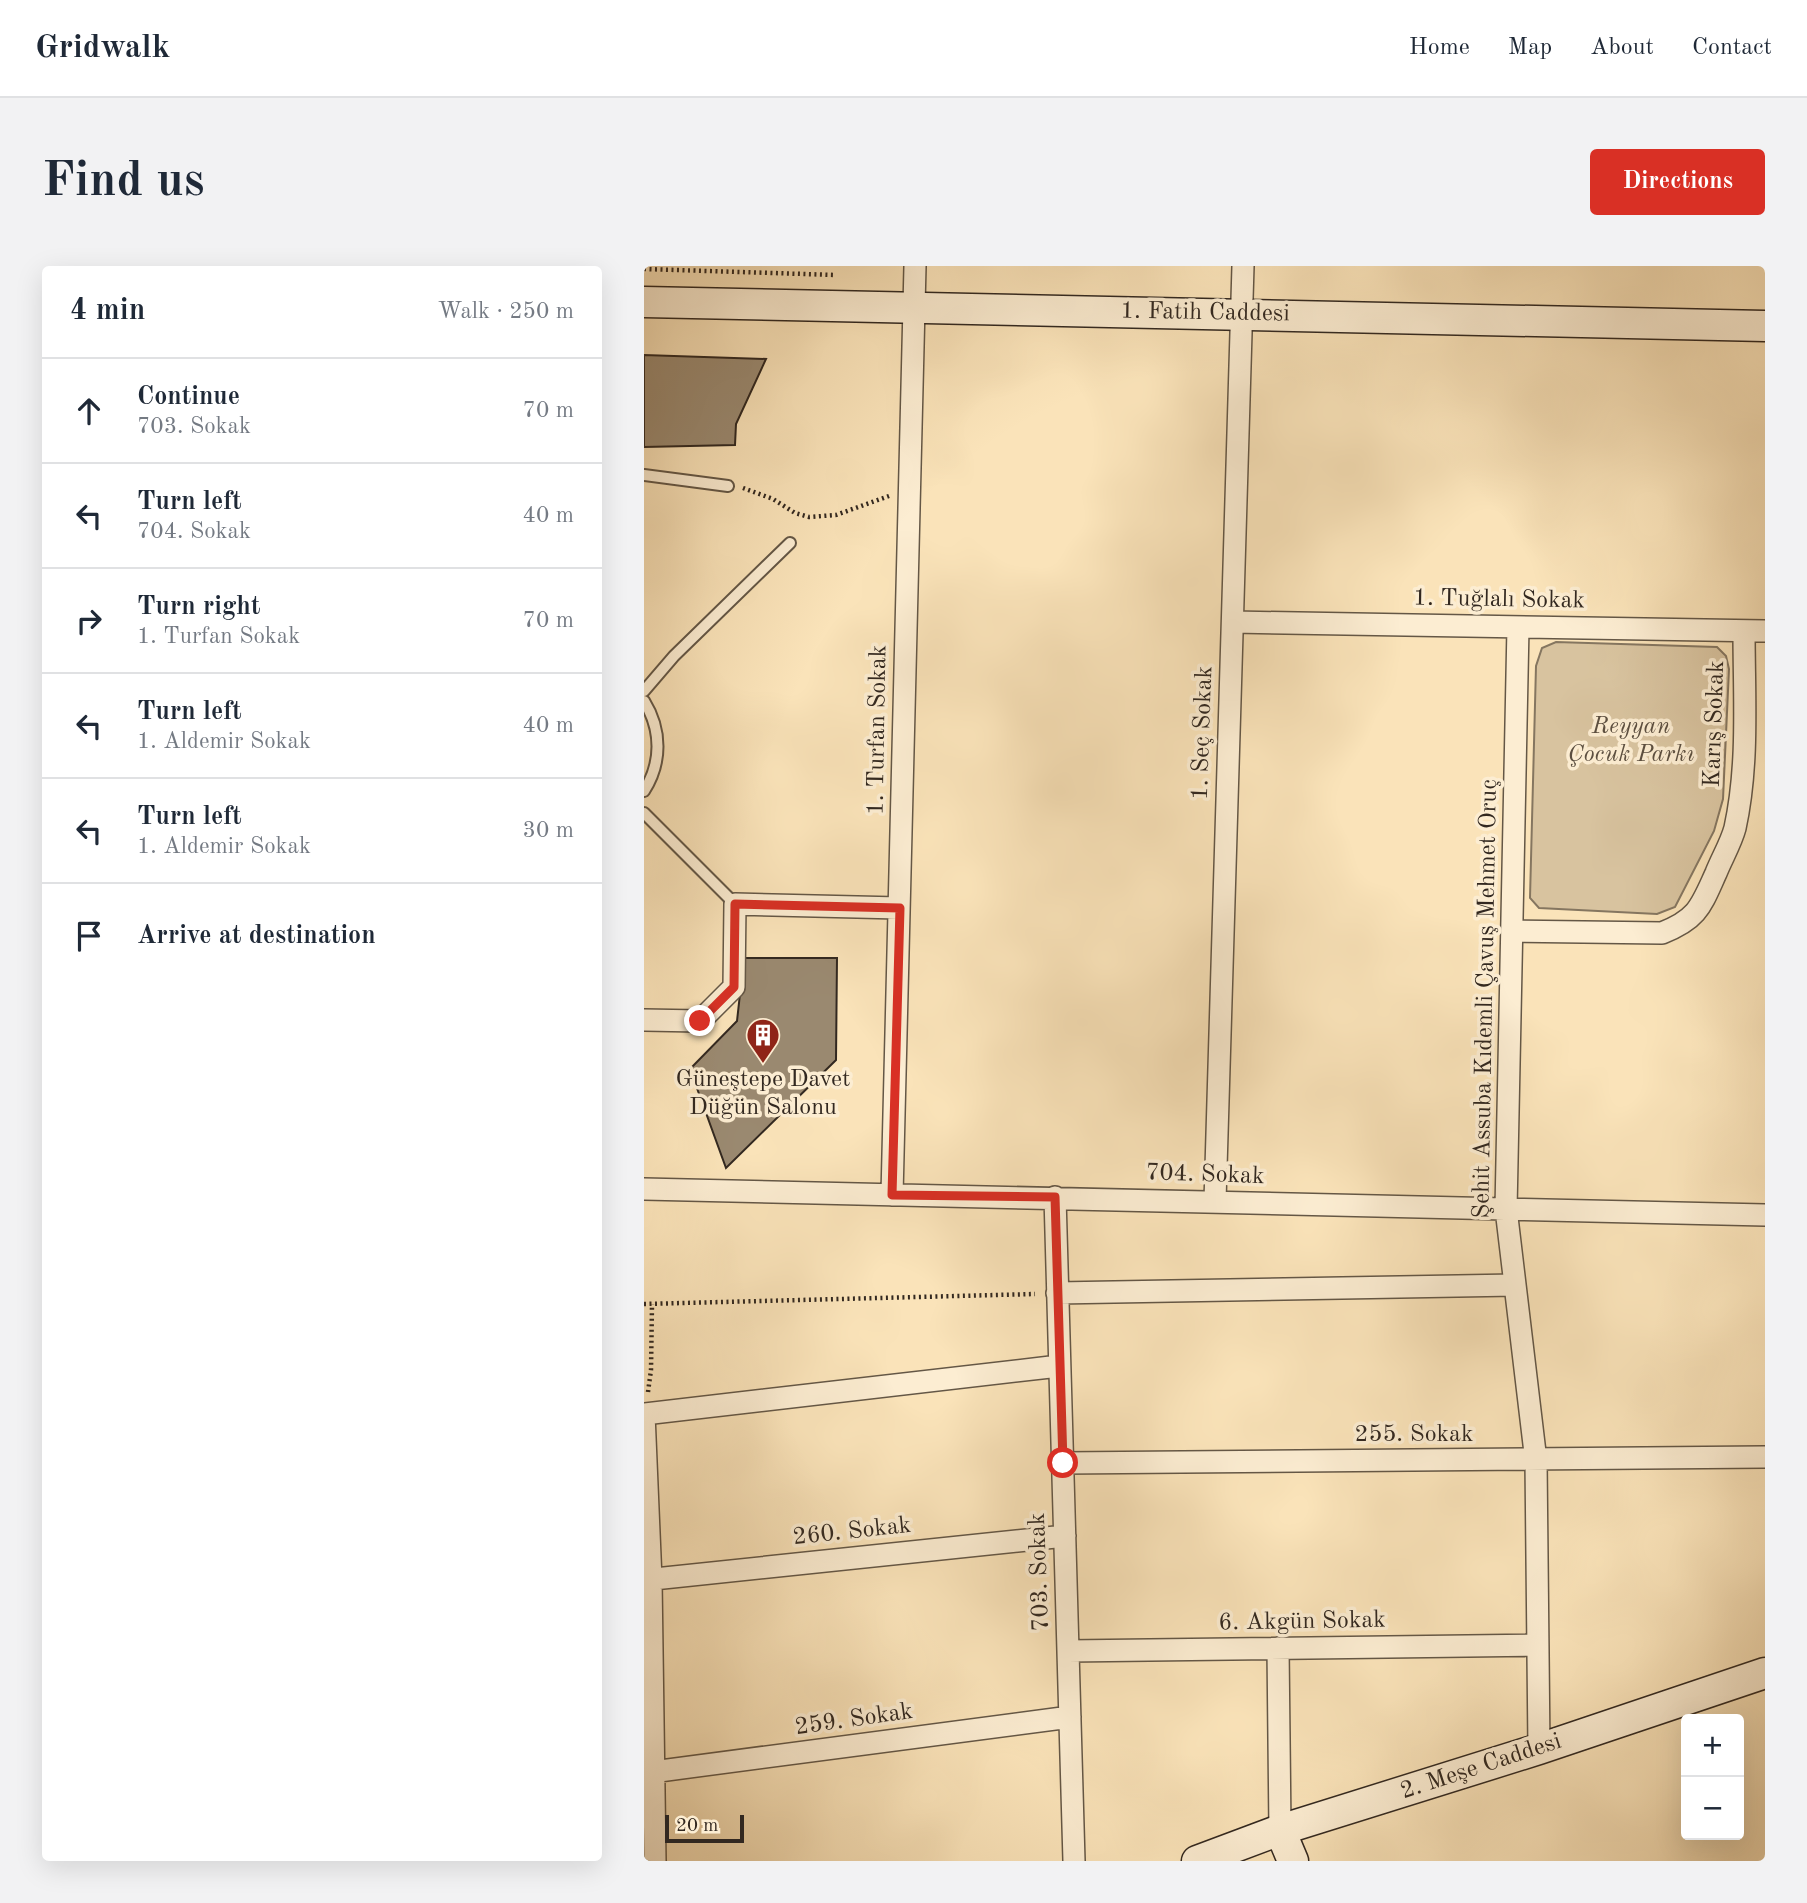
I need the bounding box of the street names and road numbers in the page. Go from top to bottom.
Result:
street label: 1. Fatih Caddesi [1120,300,1290,326]
street label: 1. Tuğlalı Sokak [1413,587,1585,613]
street label: 1. Turfan Sokak [865,645,891,815]
street label: Karış Sokak [1701,660,1729,788]
street label: 1. Seç Sokak [1189,666,1217,800]
street label: Şehit Assuba Kıdemli Çavuş Mehmet Oruç [1470,779,1502,1219]
street label: 704. Sokak [1145,1161,1265,1189]
street label: 255. Sokak [1355,1423,1473,1447]
street label: 703. Sokak [1026,1512,1054,1632]
street label: 260. Sokak [792,1514,912,1550]
street label: 6. Akgün Sokak [1218,1609,1386,1635]
street label: 259. Sokak [794,1700,914,1740]
street label: 2. Meşe Caddesi [1398,1730,1564,1804]

